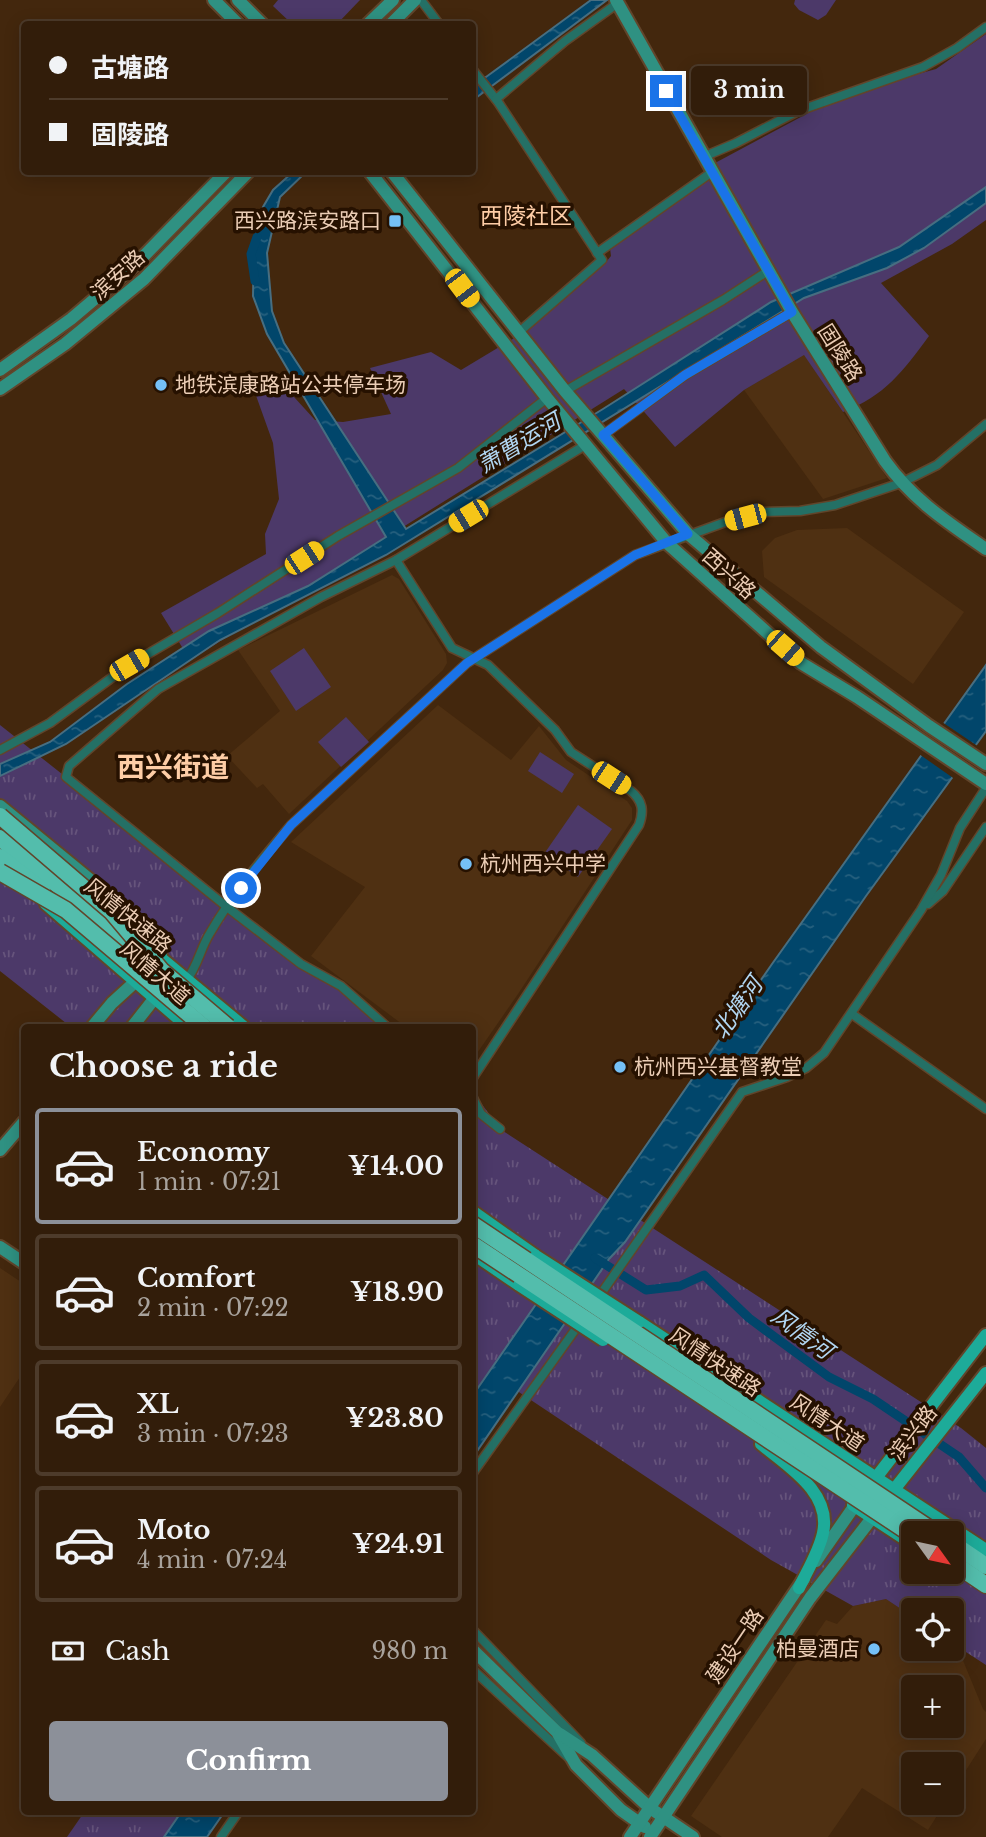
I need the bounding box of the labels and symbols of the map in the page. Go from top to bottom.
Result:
callout: 3 min [690,66,806,116]
route end [650,75,682,107]
district label: 西陵社区 [480,202,572,230]
place label: 西兴路滨安路口 [234,208,381,234]
marker: 西兴路滨安路口 [387,213,403,229]
street label: 滨安路 [86,244,150,306]
car [441,265,484,311]
street label: 固陵路 [812,319,868,387]
place label: 地铁滨康路站公共停车场 [175,372,406,398]
marker: 地铁滨康路站公共停车场 [153,377,169,393]
water label: 萧曹运河 [472,405,569,479]
car [445,496,492,536]
car [722,501,769,533]
car [281,538,328,578]
street label: 西兴路 [697,543,761,605]
car [763,626,808,670]
car [106,645,153,685]
district label: 西兴街道 [117,750,229,785]
car [588,758,635,798]
place label: 杭州西兴中学 [480,851,606,877]
marker: 杭州西兴中学 [458,856,474,872]
route start [225,872,257,904]
street label: 风情快速路 [79,873,177,959]
street label: 风情大道 [115,936,195,1010]
water label: 北塘河 [706,968,771,1044]
place label: 杭州西兴基督教堂 [634,1054,802,1080]
marker: 杭州西兴基督教堂 [612,1059,628,1075]
water label: 风情河 [766,1301,841,1367]
street label: 风情快速路 [664,1322,766,1402]
street label: 风情大道 [785,1389,869,1457]
street label: 滨兴路 [883,1400,943,1466]
north arrow [901,1521,964,1584]
street label: 建设一路 [701,1604,769,1688]
place label: 柏曼酒店 [776,1636,860,1662]
marker: 柏曼酒店 [866,1641,882,1657]

